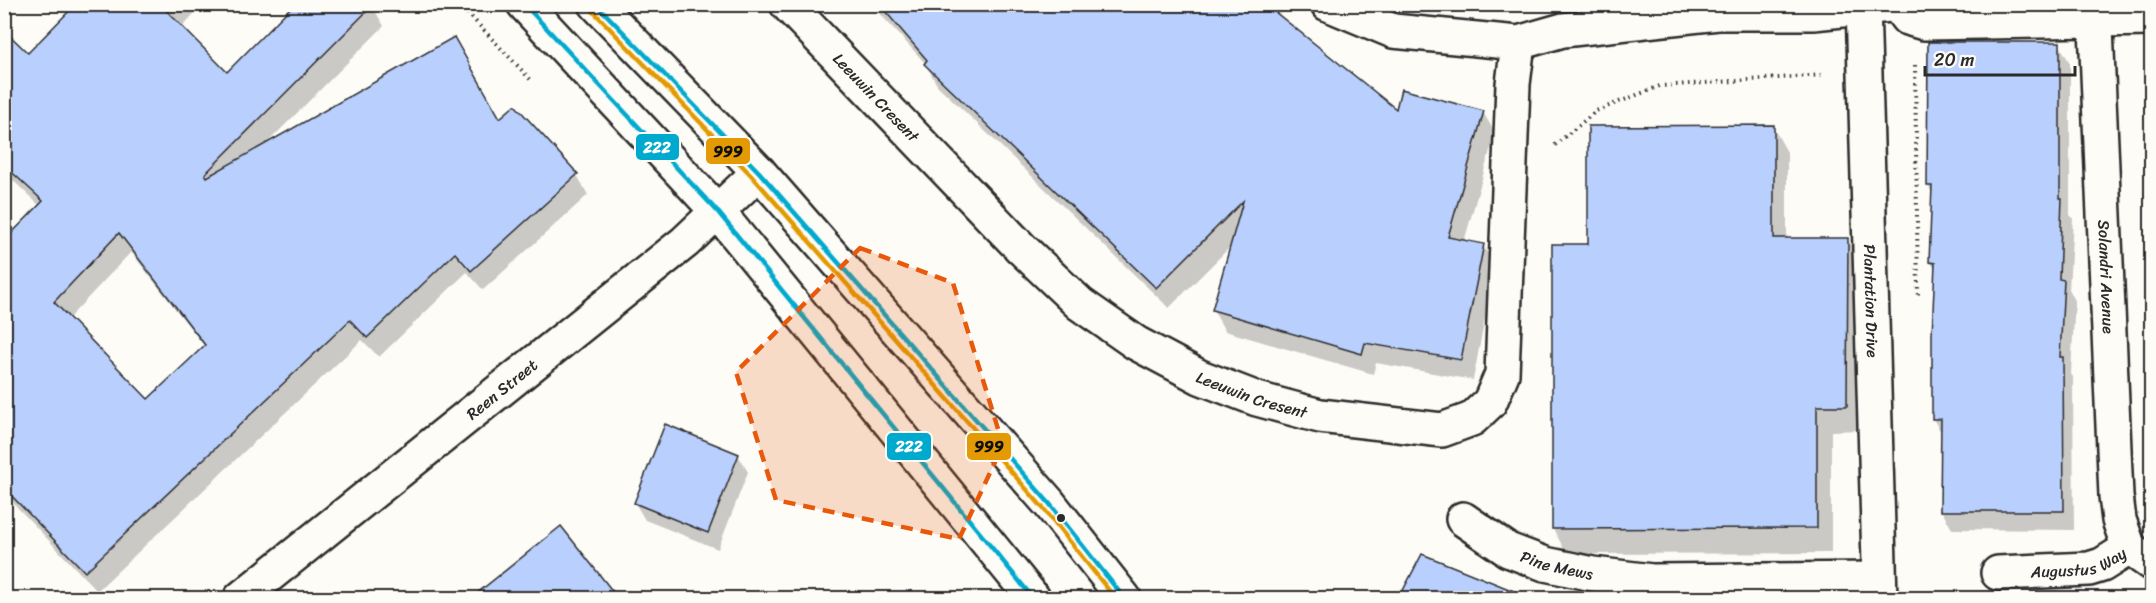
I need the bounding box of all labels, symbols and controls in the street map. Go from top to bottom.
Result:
scale bar [1925,39,2075,77]
text: 20 m [1934,44,1974,76]
street label: Leeuwin Cresent [825,46,927,150]
line badge: 222 [635,133,680,161]
text: 222 [642,133,672,162]
line badge: 999 [705,137,751,165]
text: 999 [713,137,743,166]
street label: Solandri Avenue [2089,219,2123,335]
street label: Plantation Drive [1855,244,1887,358]
street label: Reen Street [459,351,544,428]
street label: Leeuwin Cresent [1192,363,1311,427]
line badge: 222 [886,432,932,461]
text: 222 [894,432,924,461]
line badge: 999 [966,432,1012,461]
text: 999 [974,432,1004,461]
unlabelled marker [1055,512,1067,524]
street label: Augustus Way [2029,539,2133,587]
street label: Pine Mews [1516,542,1596,589]

